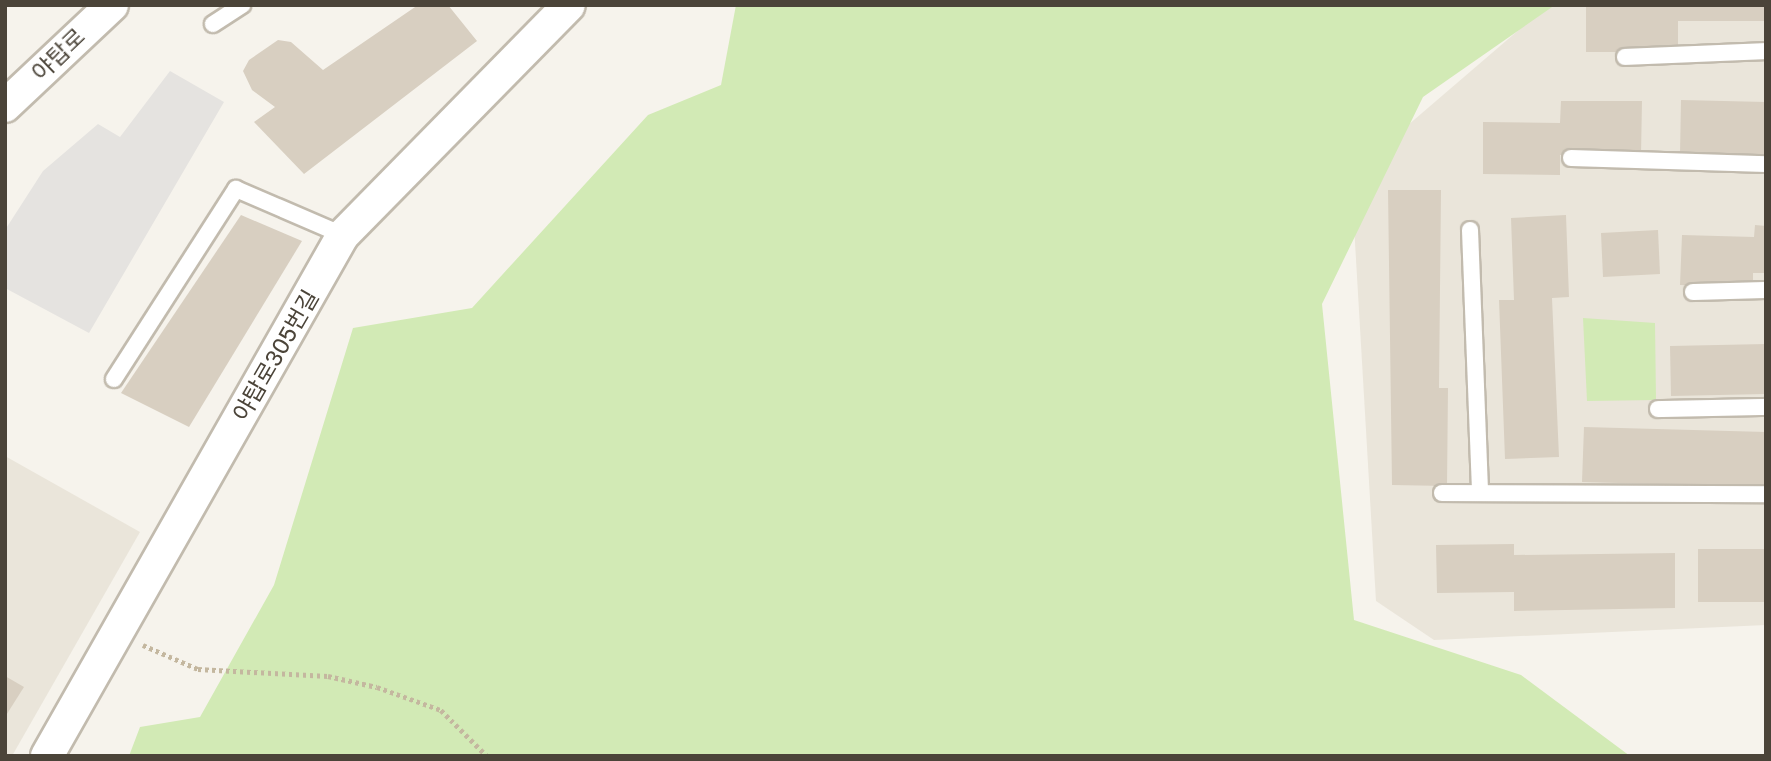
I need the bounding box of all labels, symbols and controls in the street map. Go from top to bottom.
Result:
street label: 야탑로 [26,22,90,86]
street label: 야탑로305번길 [226,285,324,425]

